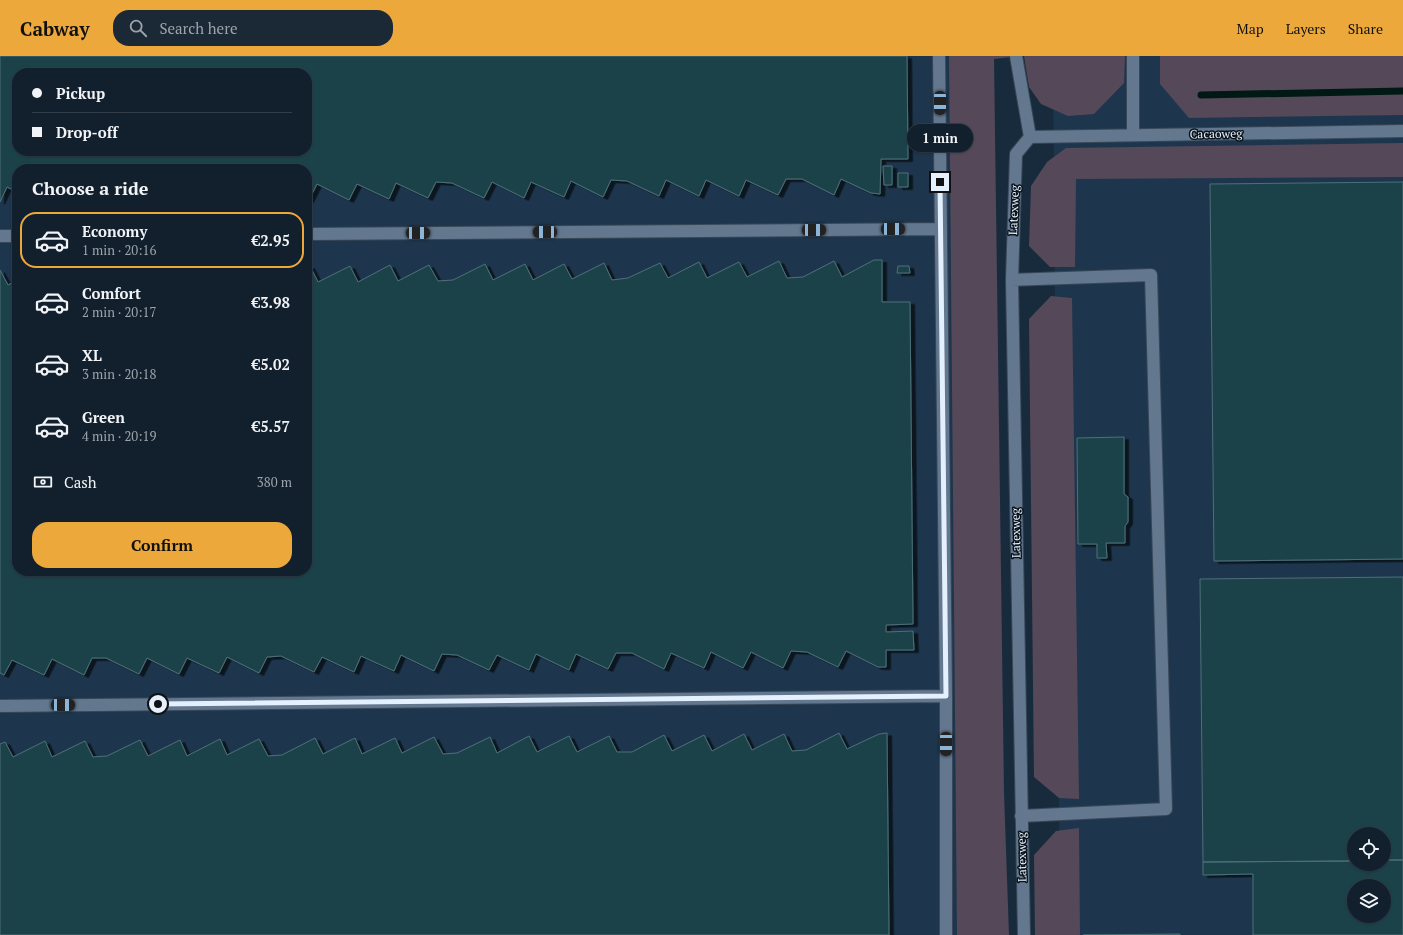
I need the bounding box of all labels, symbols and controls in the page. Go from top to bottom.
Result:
search box [113,10,393,46]
text: Cabway [20,16,89,41]
icon: search [127,17,149,39]
text: Search here [159,18,237,38]
text: Map [1237,19,1264,38]
text: Layers [1286,19,1326,38]
text: Share [1348,19,1383,38]
text: Pickup [56,83,105,103]
car [934,91,946,115]
text: Drop-off [56,122,118,142]
callout: 1 min [907,124,973,152]
street label: Cacaoweg [1189,126,1243,141]
text: 1 min [922,129,958,147]
route end [931,173,949,191]
text: Choose a ride [32,176,148,200]
street label: Latexweg [1005,184,1022,235]
text: Economy [82,221,147,241]
icon: car [34,222,70,258]
car [881,223,905,235]
car [802,224,826,236]
car [533,226,557,238]
car [406,227,430,239]
text: €2.95 [252,230,290,250]
text: 1 min · 20:16 [82,241,156,259]
text: Comfort [82,283,141,303]
icon: car [34,284,70,320]
text: €3.98 [252,292,290,312]
text: 2 min · 20:17 [82,303,156,321]
text: XL [82,345,102,365]
icon: car [34,346,70,382]
text: €5.02 [252,354,290,374]
text: 3 min · 20:18 [82,365,156,383]
text: Green [82,407,125,427]
icon: car [34,408,70,444]
text: €5.57 [252,416,290,436]
text: 4 min · 20:19 [82,427,156,445]
icon: cash [32,471,54,493]
text: Cash [64,472,97,492]
text: 380 m [257,473,292,491]
street label: Latexweg [1008,507,1023,558]
button: Confirm [32,522,292,568]
route start [149,695,167,713]
car [51,699,75,711]
car [940,732,952,756]
map controls [1347,827,1391,923]
button: locate [1347,827,1391,871]
street label: Latexweg [1014,831,1029,882]
button: layers [1347,879,1391,923]

